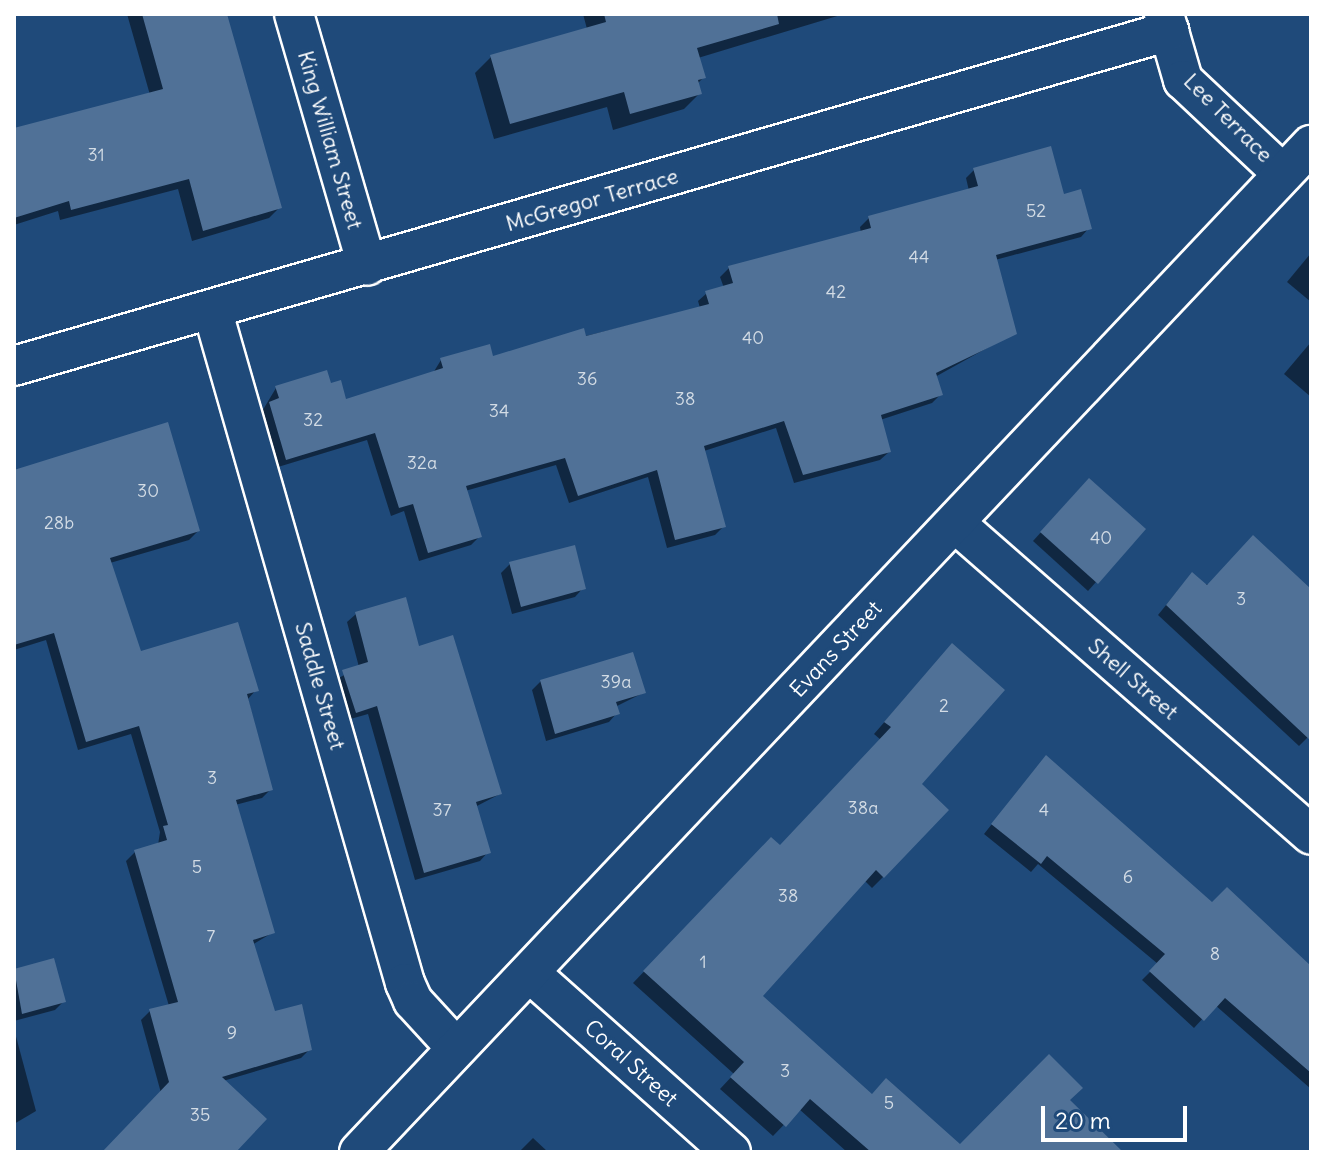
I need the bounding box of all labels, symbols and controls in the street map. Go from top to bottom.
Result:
street label: King William Street [292,48,368,232]
street label: Lee Terrace [1178,68,1278,168]
house number: 31 [87,144,105,166]
street label: McGregor Terrace [503,163,681,237]
house number: 52 [1026,200,1046,222]
house number: 44 [909,246,929,268]
house number: 42 [826,281,846,303]
house number: 40 [742,327,764,349]
house number: 36 [577,368,597,390]
house number: 38 [675,388,695,410]
house number: 34 [489,400,509,422]
house number: 32 [303,409,323,431]
house number: 32a [407,452,437,474]
house number: 30 [137,480,159,502]
house number: 28b [44,512,74,534]
house number: 40 [1090,527,1112,549]
house number: 3 [1236,588,1246,610]
street label: Evans Street [785,595,887,703]
street label: Saddle Street [289,619,351,753]
street label: Shell Street [1083,633,1183,725]
house number: 39a [601,671,631,693]
house number: 2 [939,695,949,717]
house number: 3 [207,767,217,789]
house number: 38a [848,797,878,819]
house number: 37 [432,799,452,821]
house number: 4 [1039,799,1049,821]
house number: 5 [192,856,202,878]
house number: 6 [1123,866,1133,888]
house number: 38 [778,885,798,907]
house number: 7 [207,925,215,947]
house number: 8 [1210,943,1220,965]
house number: 1 [699,951,707,973]
street label: Coral Street [579,1014,683,1112]
house number: 9 [227,1022,237,1044]
house number: 3 [780,1060,790,1082]
scale bar [1045,1090,1191,1140]
house number: 5 [884,1092,894,1114]
house number: 35 [190,1104,210,1126]
text: 20 m [1055,1105,1111,1135]

